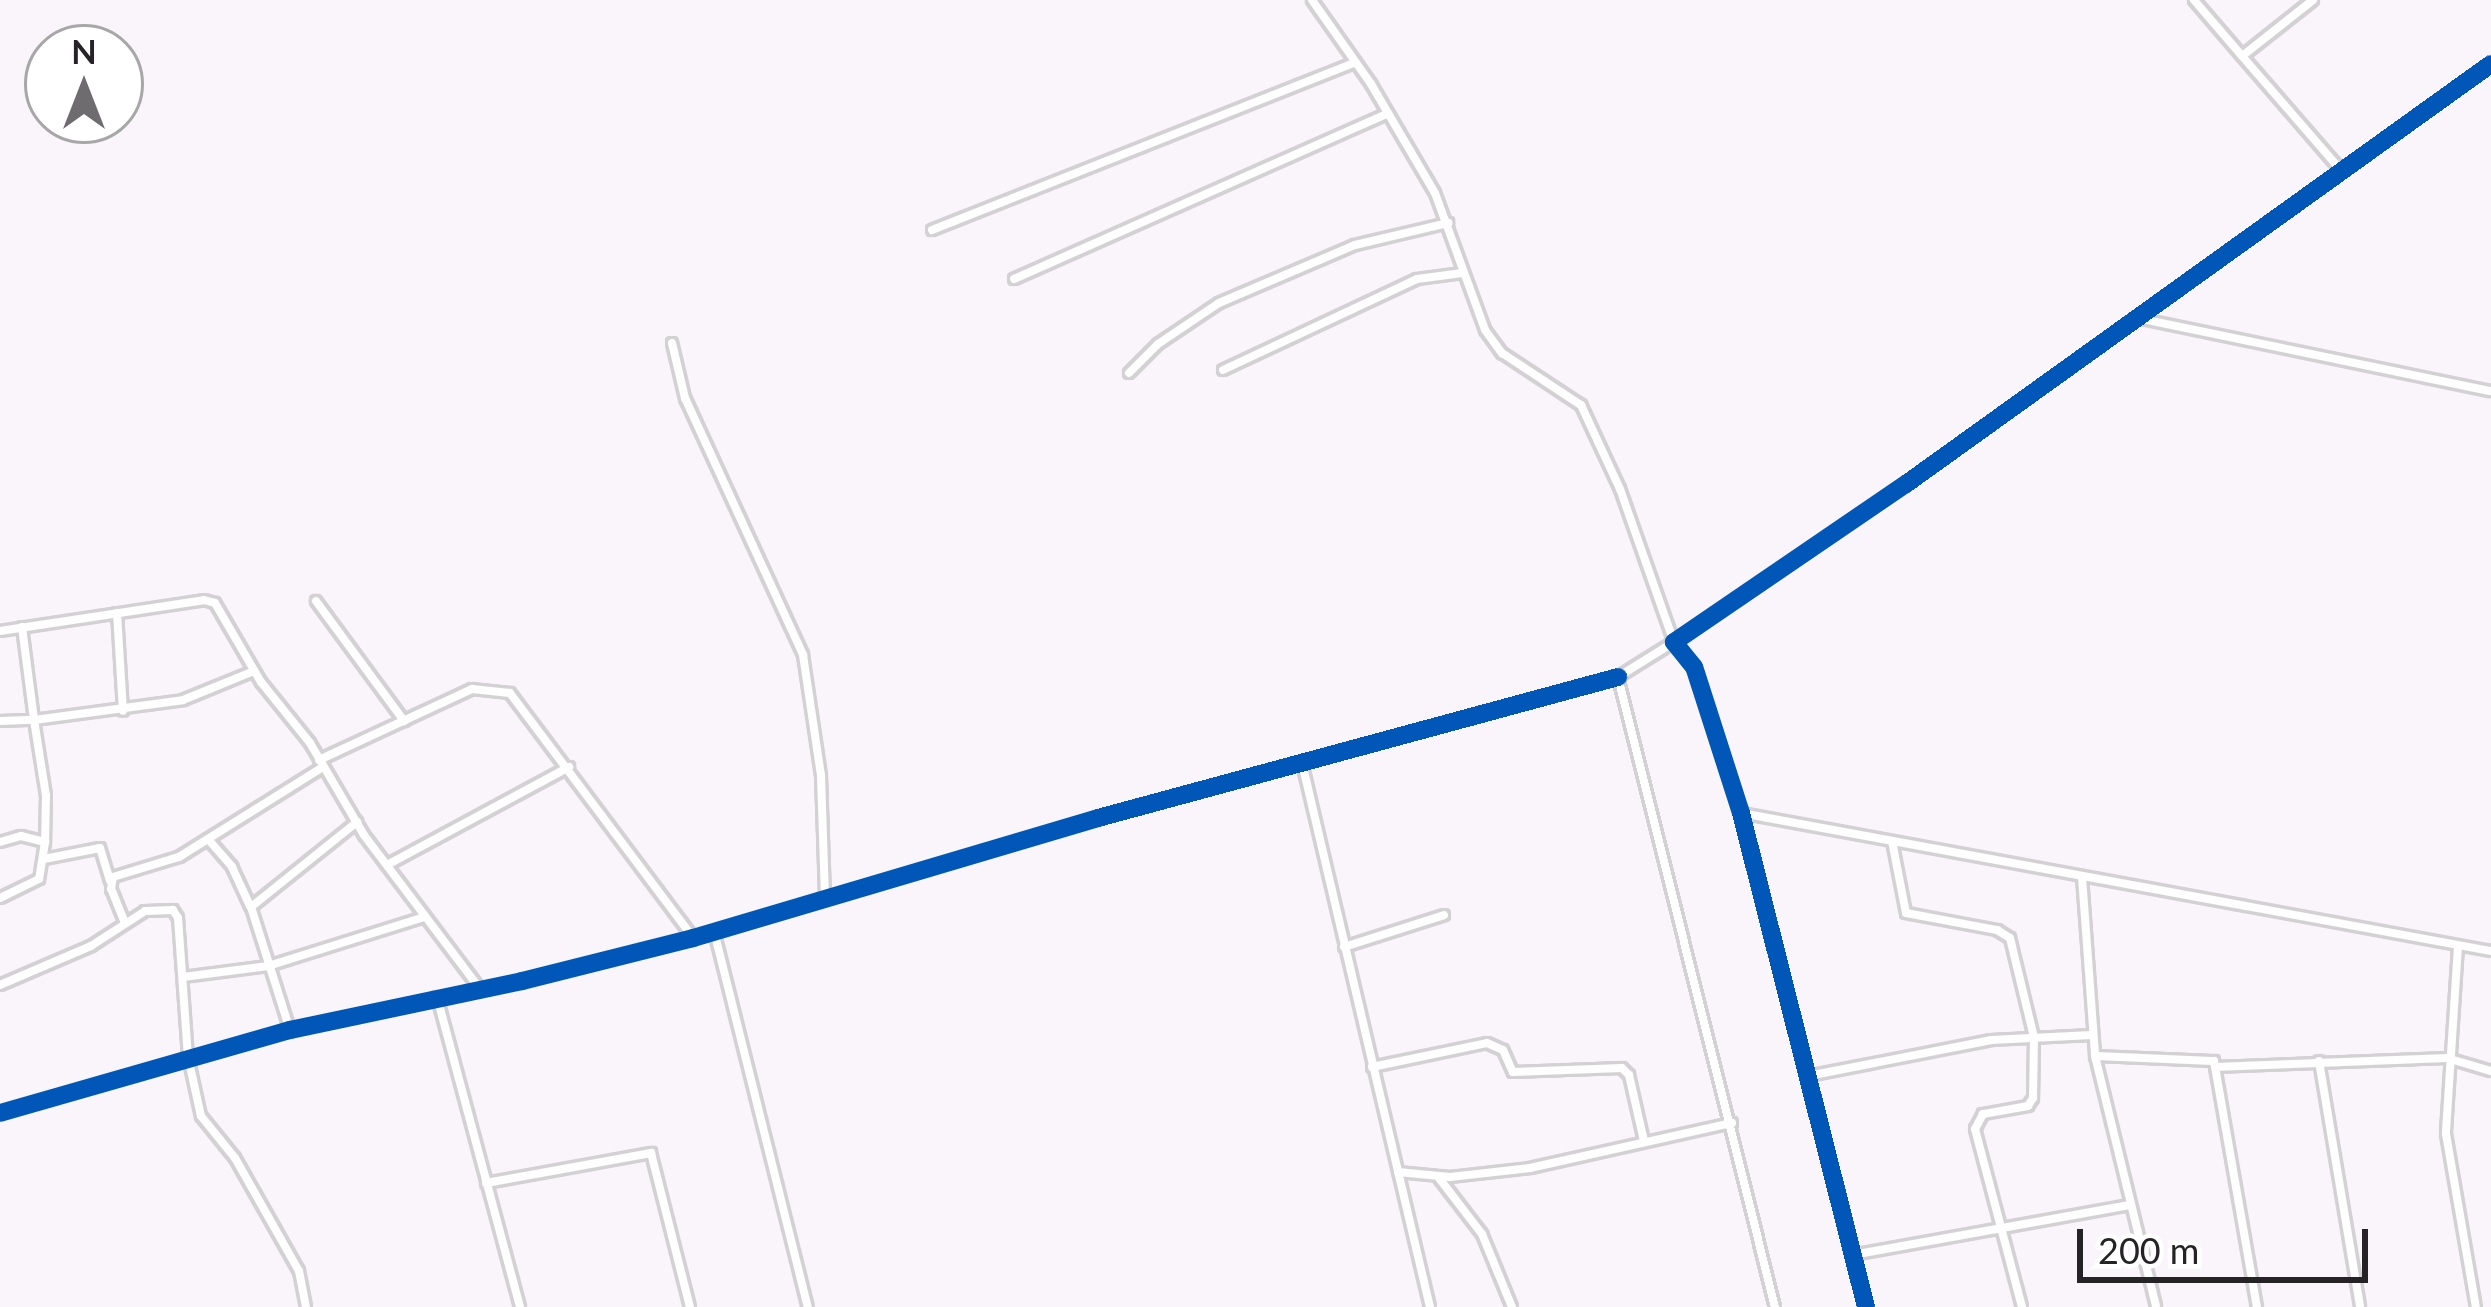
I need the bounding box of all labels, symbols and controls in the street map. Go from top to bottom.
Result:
north arrow [24,24,144,144]
text: N [71,31,97,71]
scale bar [2083,1205,2374,1279]
text: 200 m [2098,1228,2199,1272]

